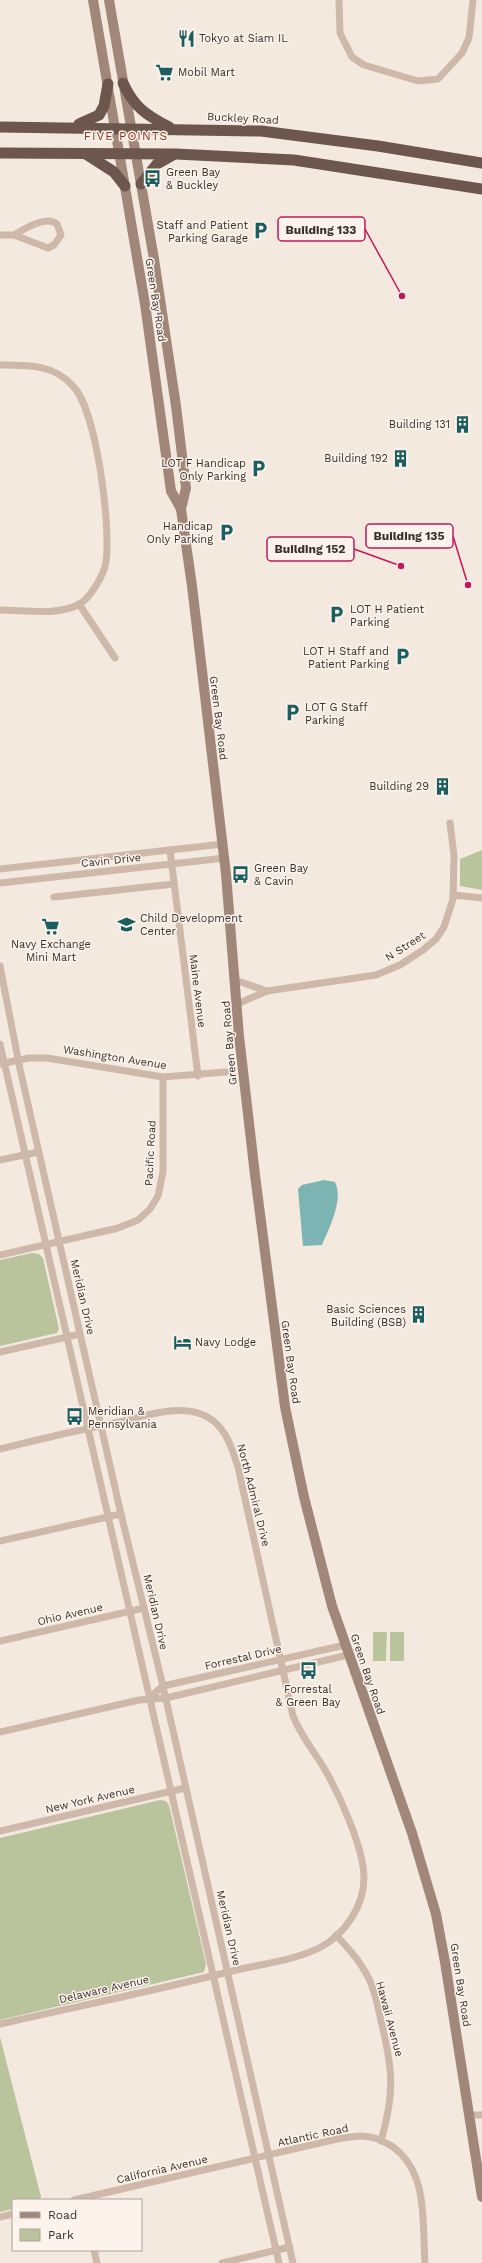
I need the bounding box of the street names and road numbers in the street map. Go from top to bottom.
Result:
street label: Buckley Road [207,110,279,127]
street label: Green Bay Road [142,257,169,343]
street label: Green Bay Road [207,675,230,761]
street label: Cavin Drive [80,851,142,870]
street label: N Street [383,929,428,964]
street label: Maine Avenue [187,954,208,1029]
street label: Green Bay Road [219,1000,240,1086]
street label: Washington Avenue [62,1043,168,1072]
street label: Pacific Road [142,1120,159,1186]
street label: Meridian Drive [68,1258,98,1336]
street label: Green Bay Road [278,1319,303,1405]
street label: North Admiral Drive [234,1442,273,1548]
street label: Meridian Drive [141,1573,171,1651]
street label: Ohio Avenue [36,1601,104,1628]
street label: Green Bay Road [348,1632,387,1716]
street label: Forrestal Drive [203,1642,283,1673]
street label: New York Avenue [44,1783,136,1816]
street label: Meridian Drive [214,1889,244,1967]
street label: Green Bay Road [447,1942,474,2028]
street label: Delaware Avenue [58,1973,150,2006]
street label: Hawaii Avenue [373,1980,406,2058]
street label: Atlantic Road [276,2122,350,2149]
street label: California Avenue [115,2153,209,2186]

